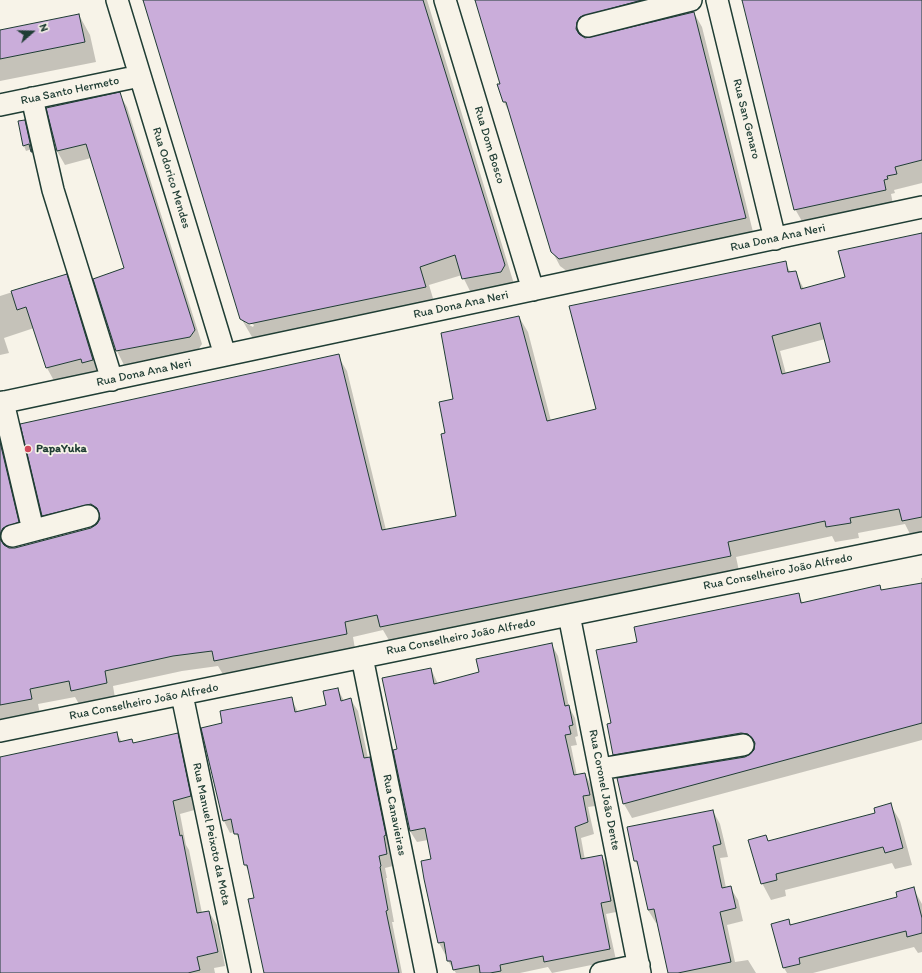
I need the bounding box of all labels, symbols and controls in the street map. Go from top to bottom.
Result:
north arrow [12,12,52,52]
text: N [36,22,51,33]
street label: Rua Santo Hermeto [19,74,121,108]
street label: Rua San Genaro [729,77,763,161]
street label: Rua Dom Bosco [470,105,508,185]
street label: Rua Odorico Mendes [149,126,193,230]
street label: Rua Dona Ana Neri [729,221,827,255]
street label: Rua Dona Ana Neri [412,288,510,322]
street label: Rua Dona Ana Neri [95,356,193,390]
place label: PapaYuka [36,442,87,456]
marker: PapaYuka [23,444,33,454]
street label: Rua Conselheiro João Alfredo [702,550,854,594]
street label: Rua Conselheiro João Alfredo [385,615,537,659]
street label: Rua Conselheiro João Alfredo [68,680,220,724]
street label: Rua Coronel João Dente [585,728,623,852]
street label: Rua Manuel Peixoto da Mota [189,761,233,907]
street label: Rua Canavieiras [379,773,409,857]

